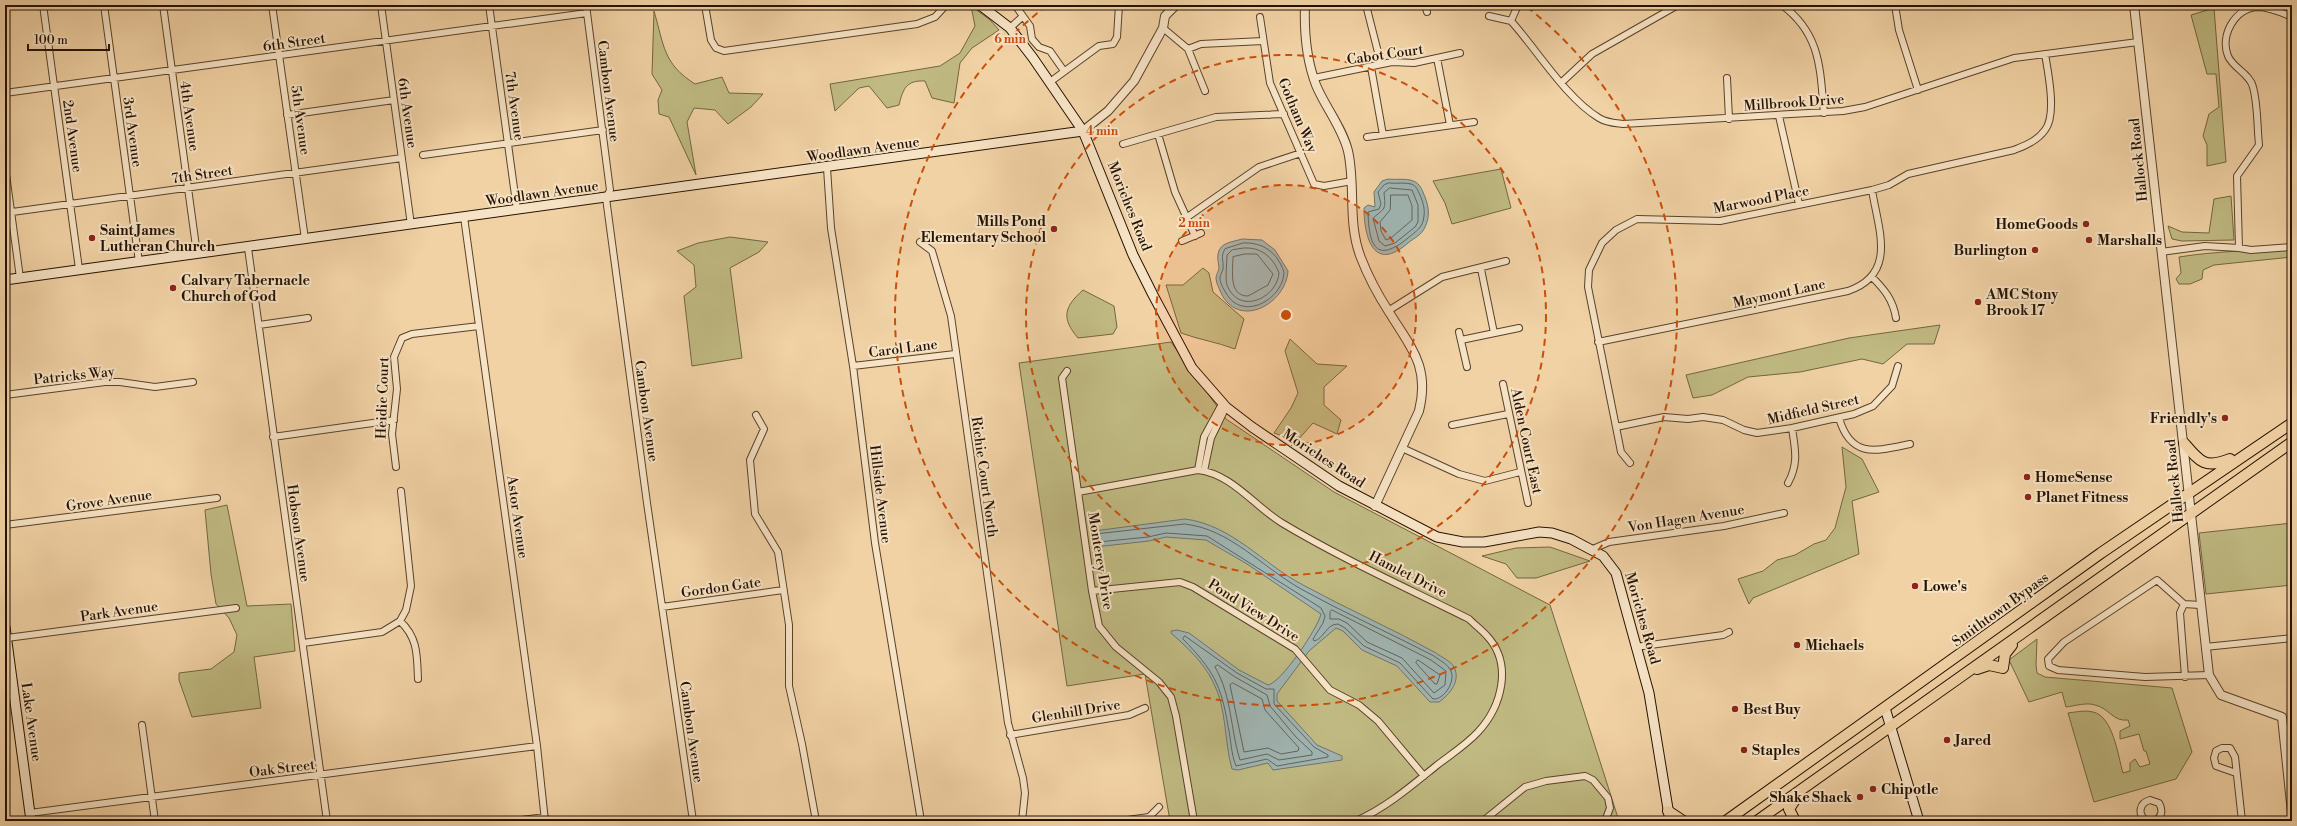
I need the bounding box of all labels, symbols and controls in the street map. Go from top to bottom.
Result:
scale bar [28,26,109,52]
street label: 6th Street [262,30,327,56]
text: 6 min [994,32,1026,47]
text: 100 m [34,33,68,48]
street label: Cambon Avenue [593,39,623,143]
street label: Cabot Court [1346,41,1425,69]
street label: 7th Avenue [500,70,528,142]
street label: Gotham Way [1273,75,1321,156]
street label: 6th Avenue [393,77,421,150]
street label: 4th Avenue [175,80,203,152]
street label: 5th Avenue [286,84,314,156]
street label: Millbrook Drive [1743,91,1845,115]
street label: 3rd Avenue [118,96,146,168]
street label: 2nd Avenue [58,99,86,174]
street label: Hallock Road [2126,117,2152,203]
text: 4 min [1086,124,1119,139]
street label: Woodlawn Avenue [805,133,921,167]
street label: Moriches Road [1103,159,1155,254]
street label: 7th Street [170,162,234,188]
street label: Woodlawn Avenue [484,177,600,211]
street label: Marwood Place [1712,182,1811,218]
place label: Mills Pond Elementary School [921,213,1046,247]
text: 2 min [1178,216,1210,231]
place label: HomeGoods [1996,216,2078,234]
marker: HomeGoods [2081,219,2091,229]
place label: Saint James Lutheran Church [100,222,216,256]
marker: Mills Pond Elementary School [1049,224,1059,234]
place label: Marshalls [2097,232,2162,250]
marker: Saint James Lutheran Church [87,233,97,243]
marker: Marshalls [2084,235,2094,245]
place label: Burlington [1954,242,2027,260]
marker: Burlington [2030,245,2040,255]
place label: Calvary Tabernacle Church of God [181,272,310,306]
street label: Maymont Lane [1731,275,1827,313]
marker: Calvary Tabernacle Church of God [168,283,178,293]
place label: AMC Stony Brook 17 [1985,286,2059,320]
marker: AMC Stony Brook 17 [1973,297,1983,307]
centre of rings [1279,308,1293,322]
street label: Carol Lane [868,336,939,362]
street label: Heidie Court [373,357,393,439]
street label: Cambon Avenue [630,359,662,463]
street label: Patricks Way [33,363,116,389]
street label: Alden Court East [1506,386,1546,496]
street label: Midfield Street [1766,391,1861,429]
place label: Friendly's [2150,410,2217,428]
marker: Friendly's [2220,413,2230,423]
street label: Richie Court North [967,416,1001,539]
street label: Moriches Road [1279,425,1368,492]
street label: Hallock Road [2162,438,2188,524]
street label: Hillside Avenue [865,444,895,544]
place label: HomeSense [2035,469,2113,487]
marker: HomeSense [2022,472,2032,482]
street label: Astor Avenue [502,474,532,560]
street label: Hobson Avenue [282,483,314,583]
street label: Grove Avenue [65,486,153,516]
place label: Planet Fitness [2036,489,2128,507]
marker: Planet Fitness [2023,492,2033,502]
street label: Von Hagen Avenue [1626,501,1746,537]
street label: Monterey Drive [1083,511,1117,611]
street label: Hamlet Drive [1365,548,1450,602]
street label: Smithtown Bypass [1949,569,2052,651]
street label: Moriches Road [1620,570,1664,666]
street label: Gordon Gate [680,573,762,603]
street label: Pond View Drive [1204,575,1303,646]
place label: Lowe's [1923,578,1967,596]
marker: Lowe's [1910,581,1920,591]
street label: Park Avenue [79,598,159,626]
place label: Michaels [1805,637,1864,655]
marker: Michaels [1792,640,1802,650]
street label: Cambon Avenue [675,680,707,784]
street label: Lake Avenue [17,681,45,763]
street label: Glenhill Drive [1030,696,1122,728]
place label: Best Buy [1743,701,1801,719]
marker: Best Buy [1730,704,1740,714]
place label: Jared [1953,732,1991,750]
marker: Jared [1942,735,1952,745]
place label: Staples [1752,742,1800,760]
marker: Staples [1739,745,1749,755]
street label: Oak Street [248,756,316,782]
place label: Chipotle [1881,781,1939,799]
marker: Chipotle [1868,784,1878,794]
place label: Shake Shack [1770,789,1852,807]
marker: Shake Shack [1855,792,1865,802]

